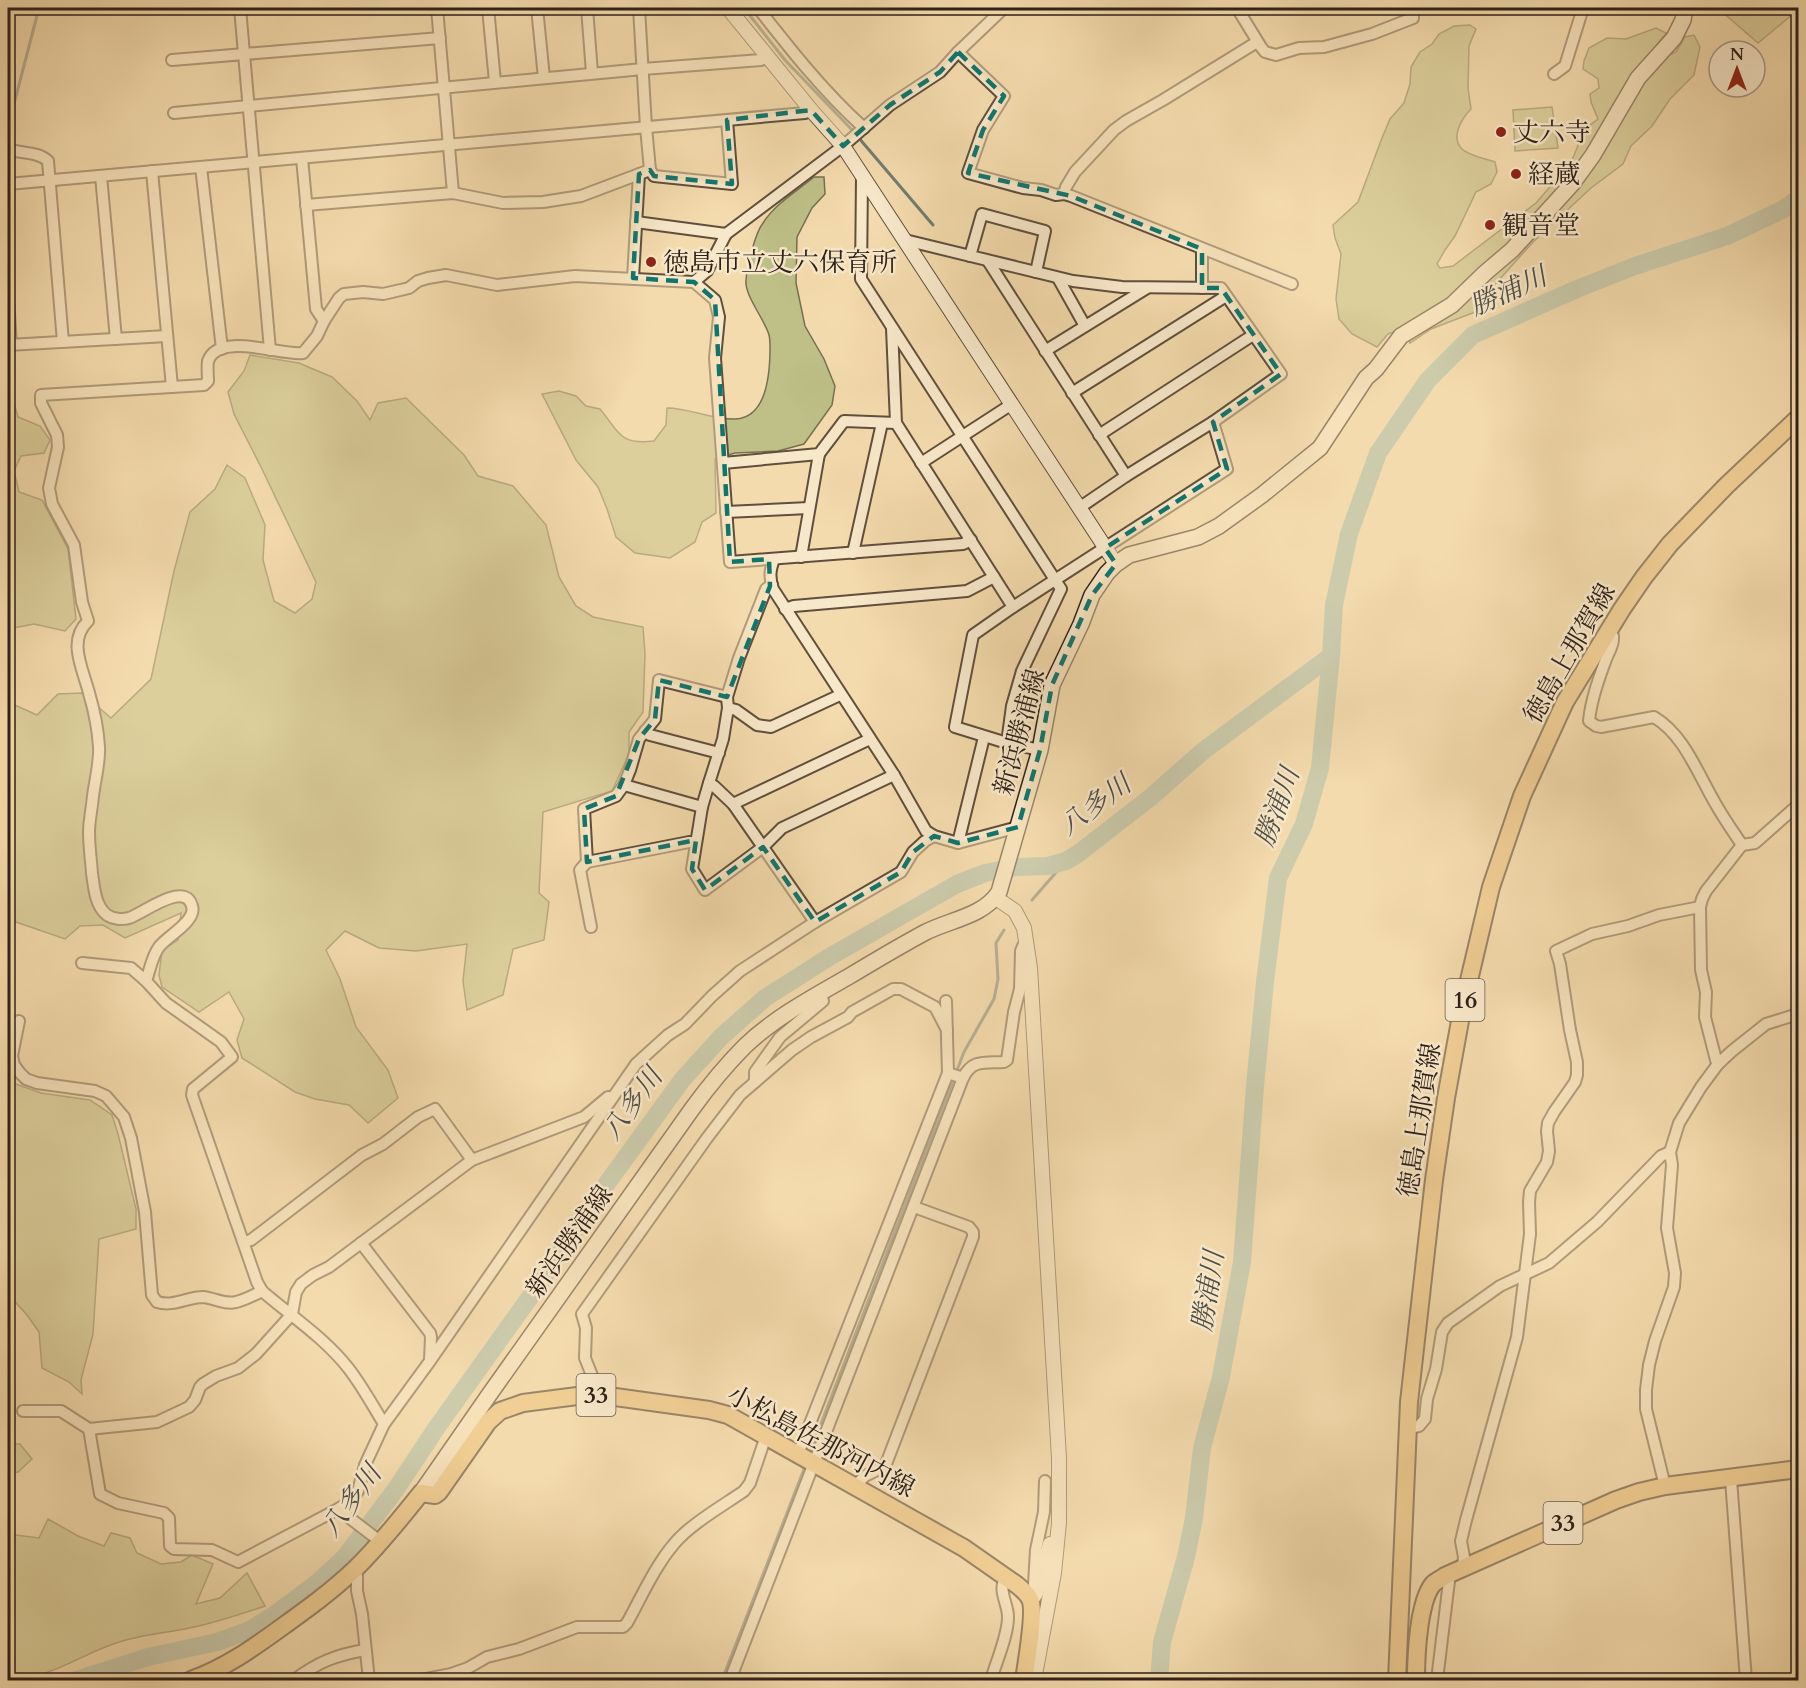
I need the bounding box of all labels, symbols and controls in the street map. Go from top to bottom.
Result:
north arrow [1707,39,1767,99]
text: N [1730,44,1744,66]
place label: 丈六寺 [1513,115,1591,150]
marker: 丈六寺 [1494,125,1508,139]
place label: 経蔵 [1528,157,1580,192]
marker: 経蔵 [1509,167,1523,181]
place label: 観音堂 [1502,208,1580,243]
marker: 観音堂 [1483,218,1497,232]
place label: 徳島市立丈六保育所 [663,245,897,280]
marker: 徳島市立丈六保育所 [644,255,658,269]
water label: 勝浦川 [1464,257,1555,325]
street label: 徳島上那賀線 [1515,577,1624,730]
street label: 新浜勝浦線 [986,665,1053,799]
water label: 勝浦川 [1246,760,1310,852]
water label: 八多川 [1052,764,1141,845]
road number: 16 [1446,979,1484,1021]
street label: 徳島上那賀線 [1390,1040,1449,1200]
water label: 八多川 [594,1058,673,1148]
street label: 新浜勝浦線 [518,1178,621,1305]
water label: 勝浦川 [1184,1245,1234,1334]
road number: 33 [576,1374,616,1416]
street label: 小松島佐那河内線 [721,1377,921,1506]
water label: 八多川 [313,1455,392,1545]
road number: 33 [1544,1502,1582,1544]

